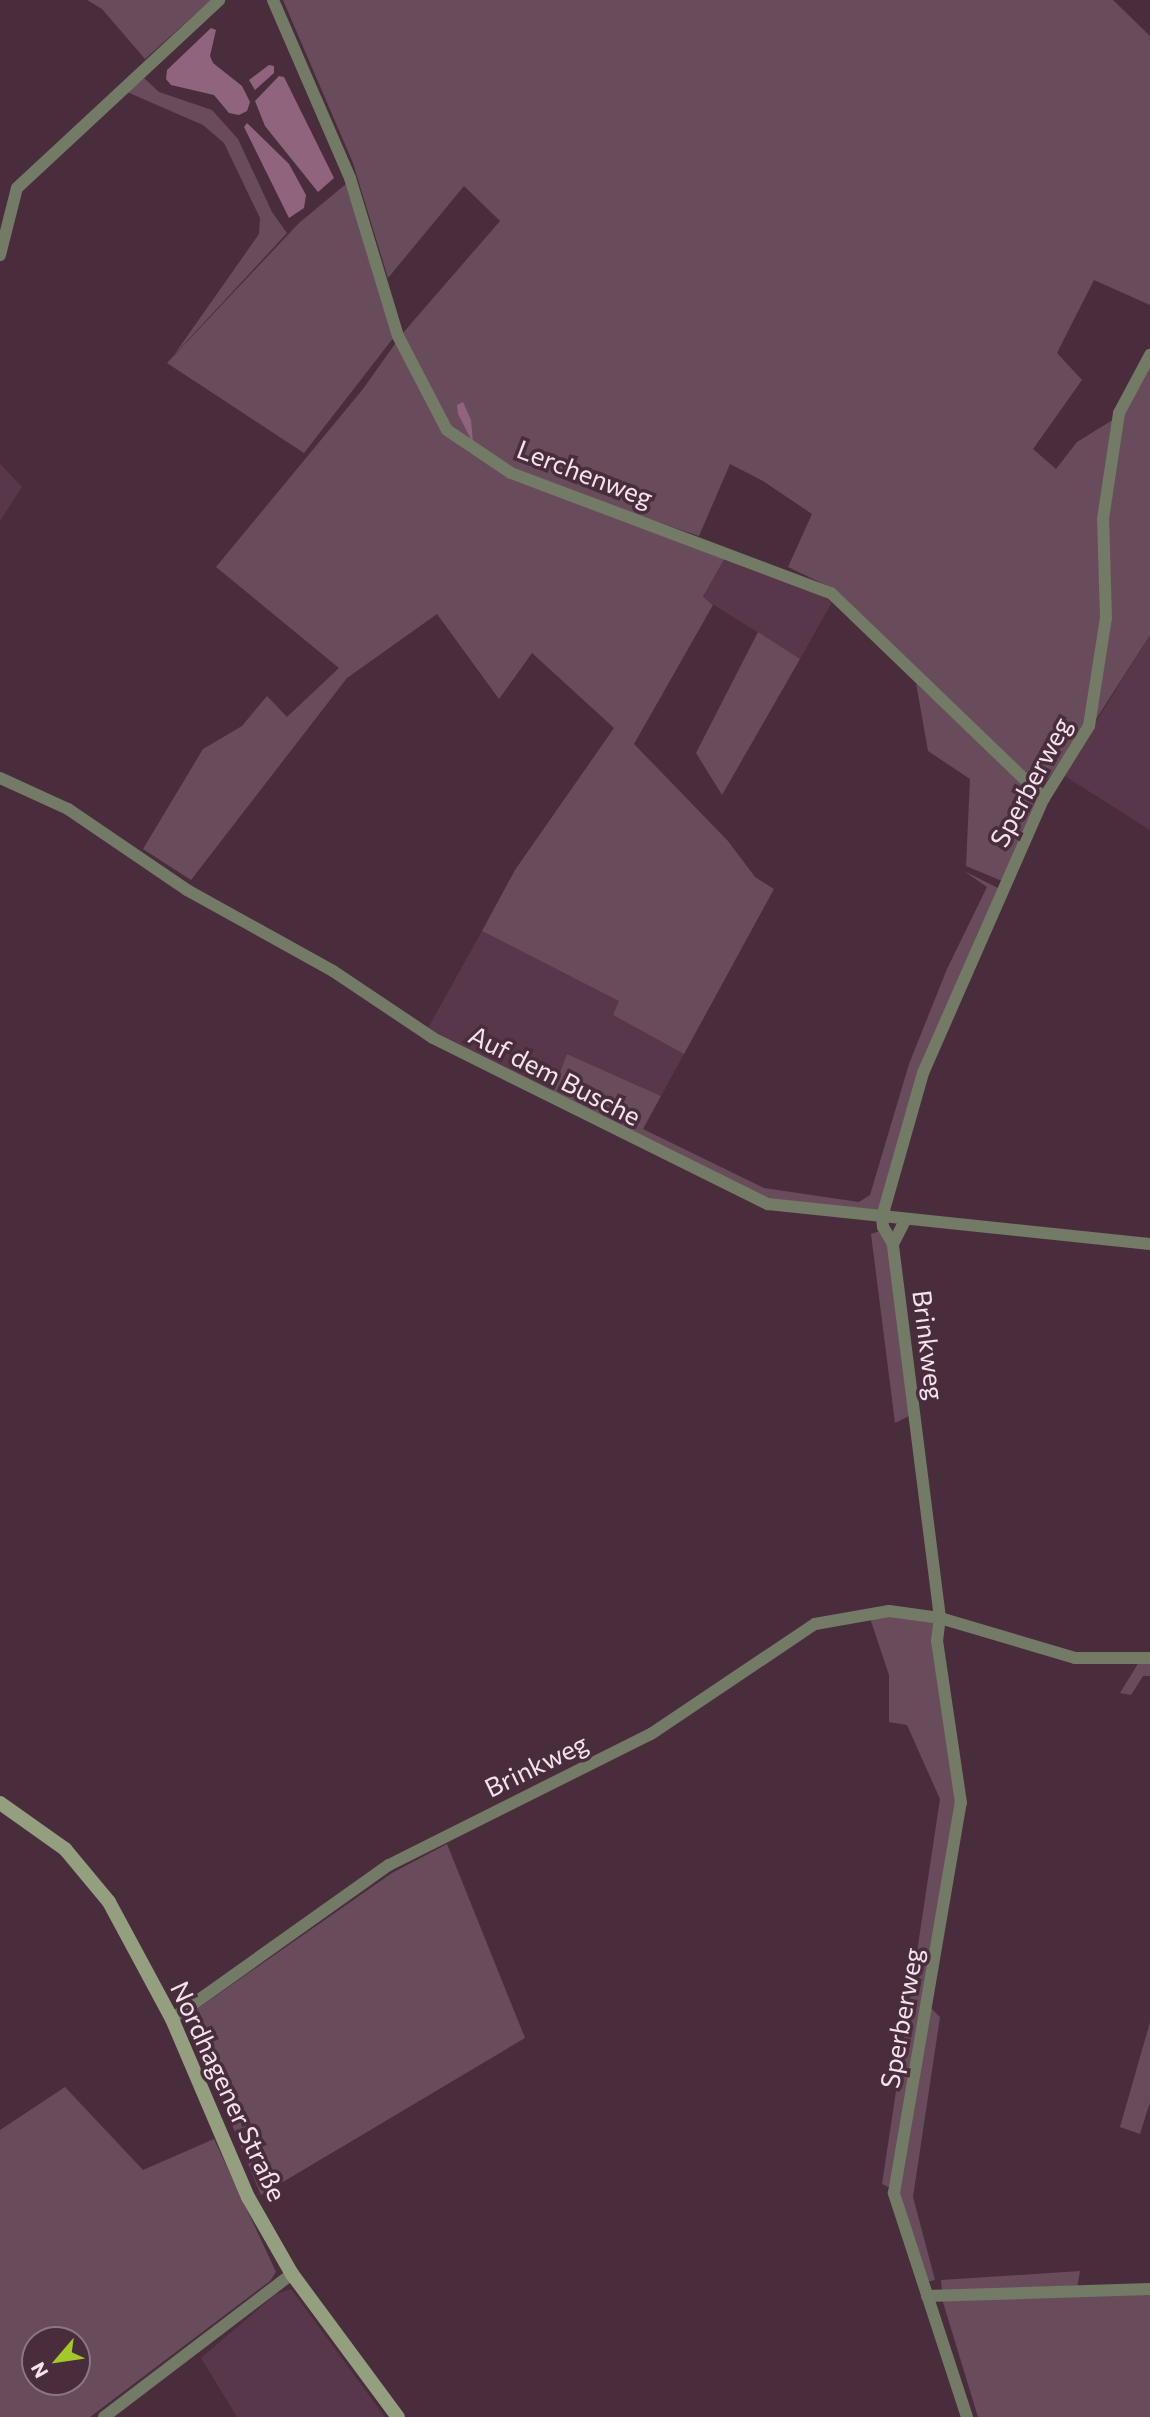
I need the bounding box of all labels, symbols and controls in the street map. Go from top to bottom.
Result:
street label: Lerchenweg [513,433,657,513]
street label: Sperberweg [983,712,1077,852]
street label: Auf dem Busche [464,1018,646,1132]
street label: Brinkweg [907,1288,951,1402]
street label: Brinkweg [479,1727,593,1803]
street label: Sperberweg [873,1945,929,2091]
street label: Nordhagener Straße [164,1976,294,2206]
north arrow [21,2326,91,2396]
text: N [25,2359,52,2382]

